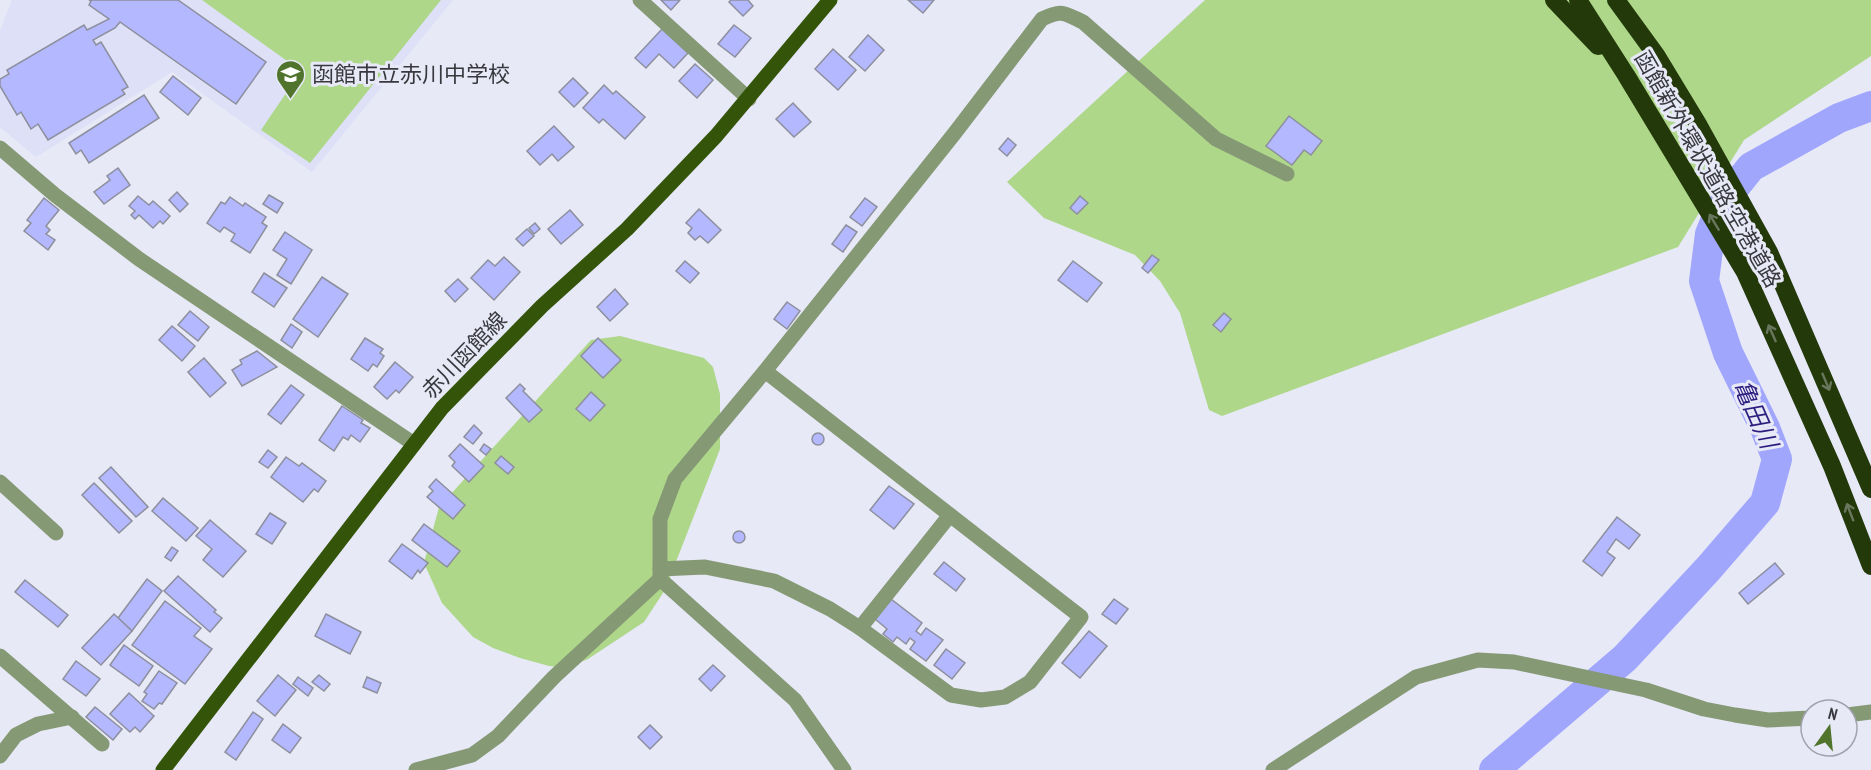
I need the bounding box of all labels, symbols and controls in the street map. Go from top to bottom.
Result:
street label: 函館新外環状道路;空港道路 [1629,46,1787,292]
school or university icon: 函館市立赤川中学校 [275,58,307,100]
place label: 函館市立赤川中学校 [312,60,510,88]
one-way arrow [1708,214,1720,231]
street label: 赤川函館線 [416,306,512,404]
one-way arrow [1766,324,1777,342]
one-way arrow [1821,373,1832,391]
water label: 亀田川 [1727,375,1786,456]
one-way arrow [1844,503,1855,522]
north arrow [1799,698,1859,758]
text: N [1826,703,1840,724]

